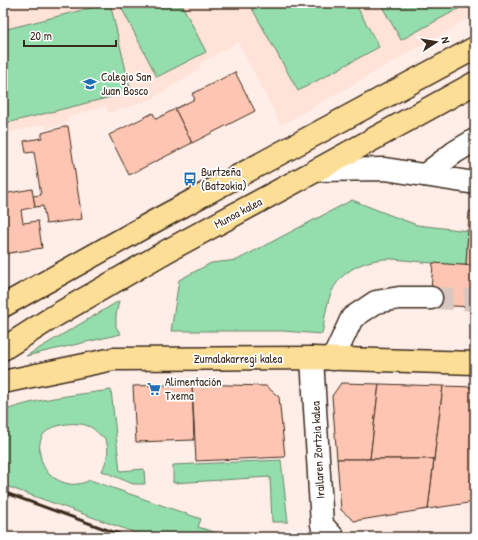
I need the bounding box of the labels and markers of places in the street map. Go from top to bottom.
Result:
place label: Colegio San Juan Bosco [101,68,152,99]
school or university icon: Colegio San Juan Bosco [82,76,98,92]
place label: Burtzeña (Batzokia) [201,163,247,194]
bus stop icon: Burtzeña (Batzokia) [182,171,198,187]
place label: Alimentación Txema [165,373,222,404]
supermarket icon: Alimentación Txema [146,381,162,397]

